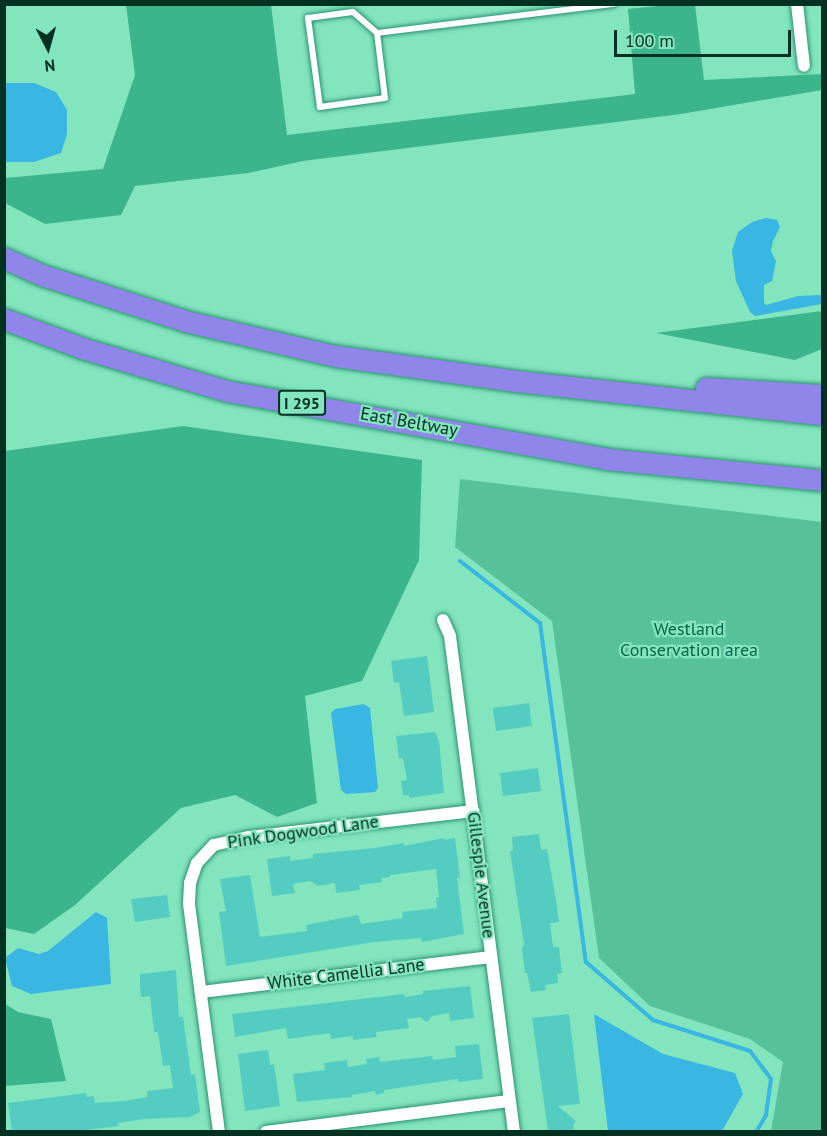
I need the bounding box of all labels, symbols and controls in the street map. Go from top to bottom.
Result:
north arrow [18,18,78,78]
scale bar [617,18,794,56]
text: 100 m [625,29,674,52]
text: N [44,55,56,76]
road number: I 295 [278,390,326,416]
street label: East Beltway [359,403,459,441]
park label: Westland Conservation area [620,619,758,662]
street label: Gillespie Avenue [462,810,500,940]
street label: Pink Dogwood Lane [226,811,380,853]
street label: White Camellia Lane [266,954,426,994]

